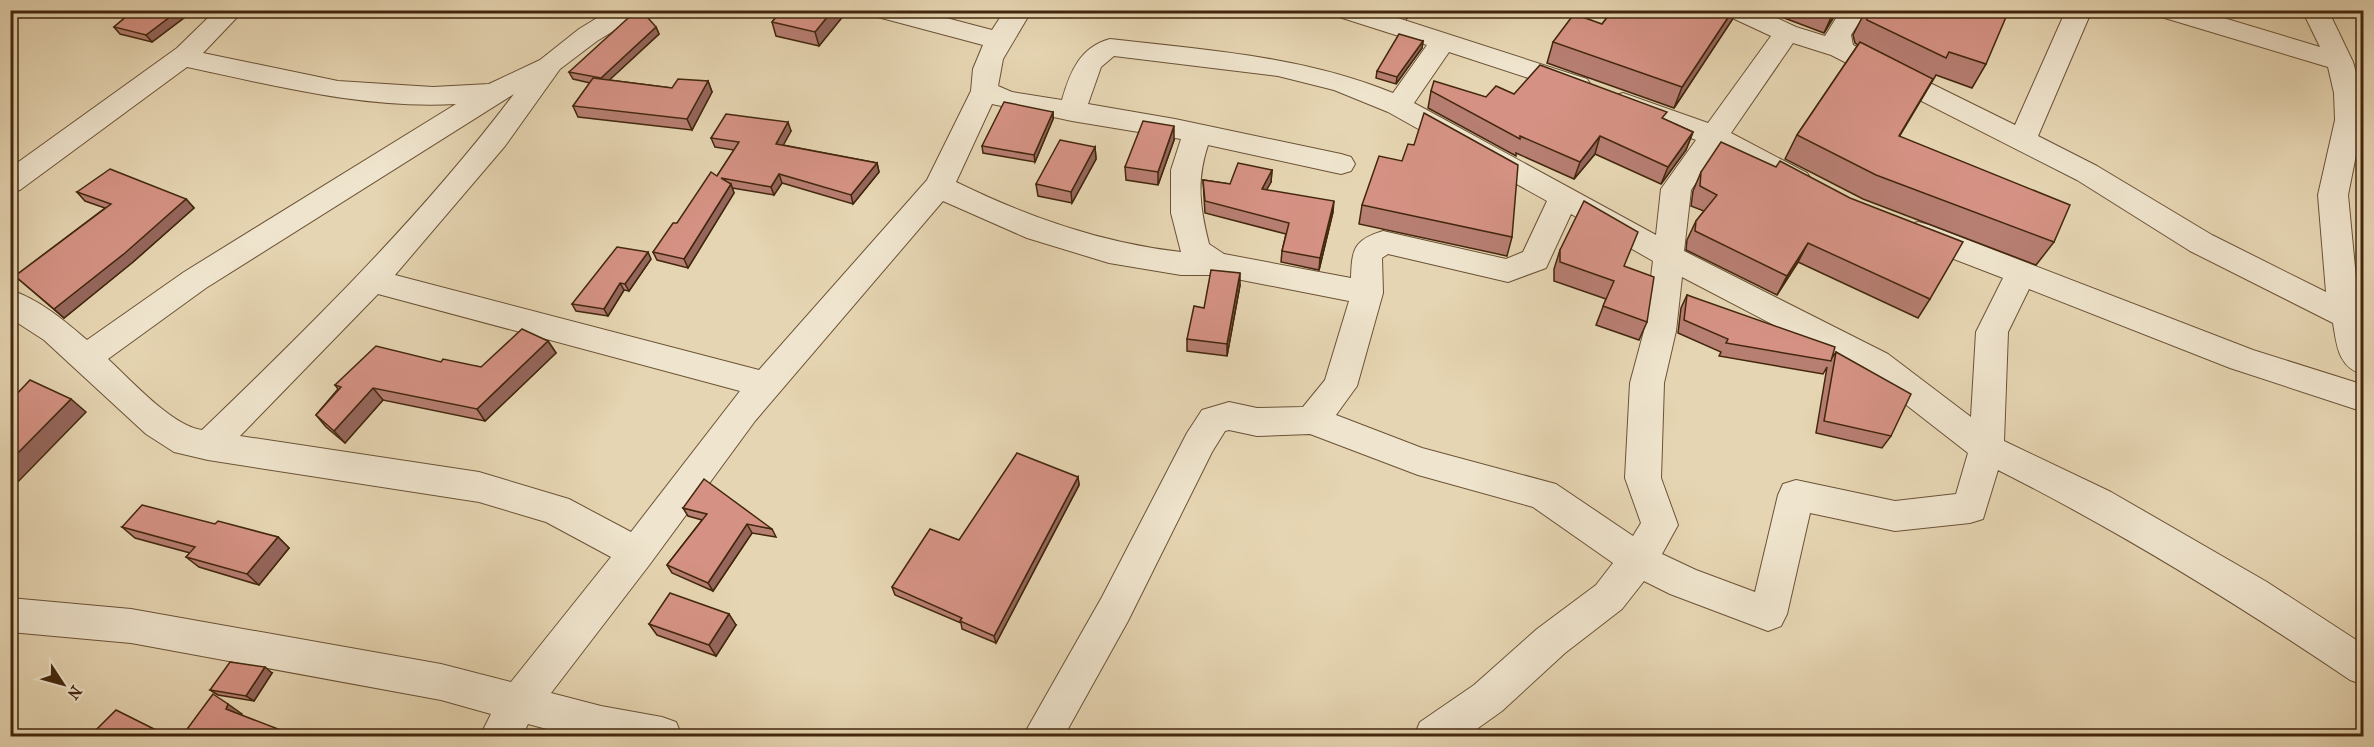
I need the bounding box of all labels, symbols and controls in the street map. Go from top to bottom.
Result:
north arrow [33,654,93,714]
text: N [63,682,86,704]

